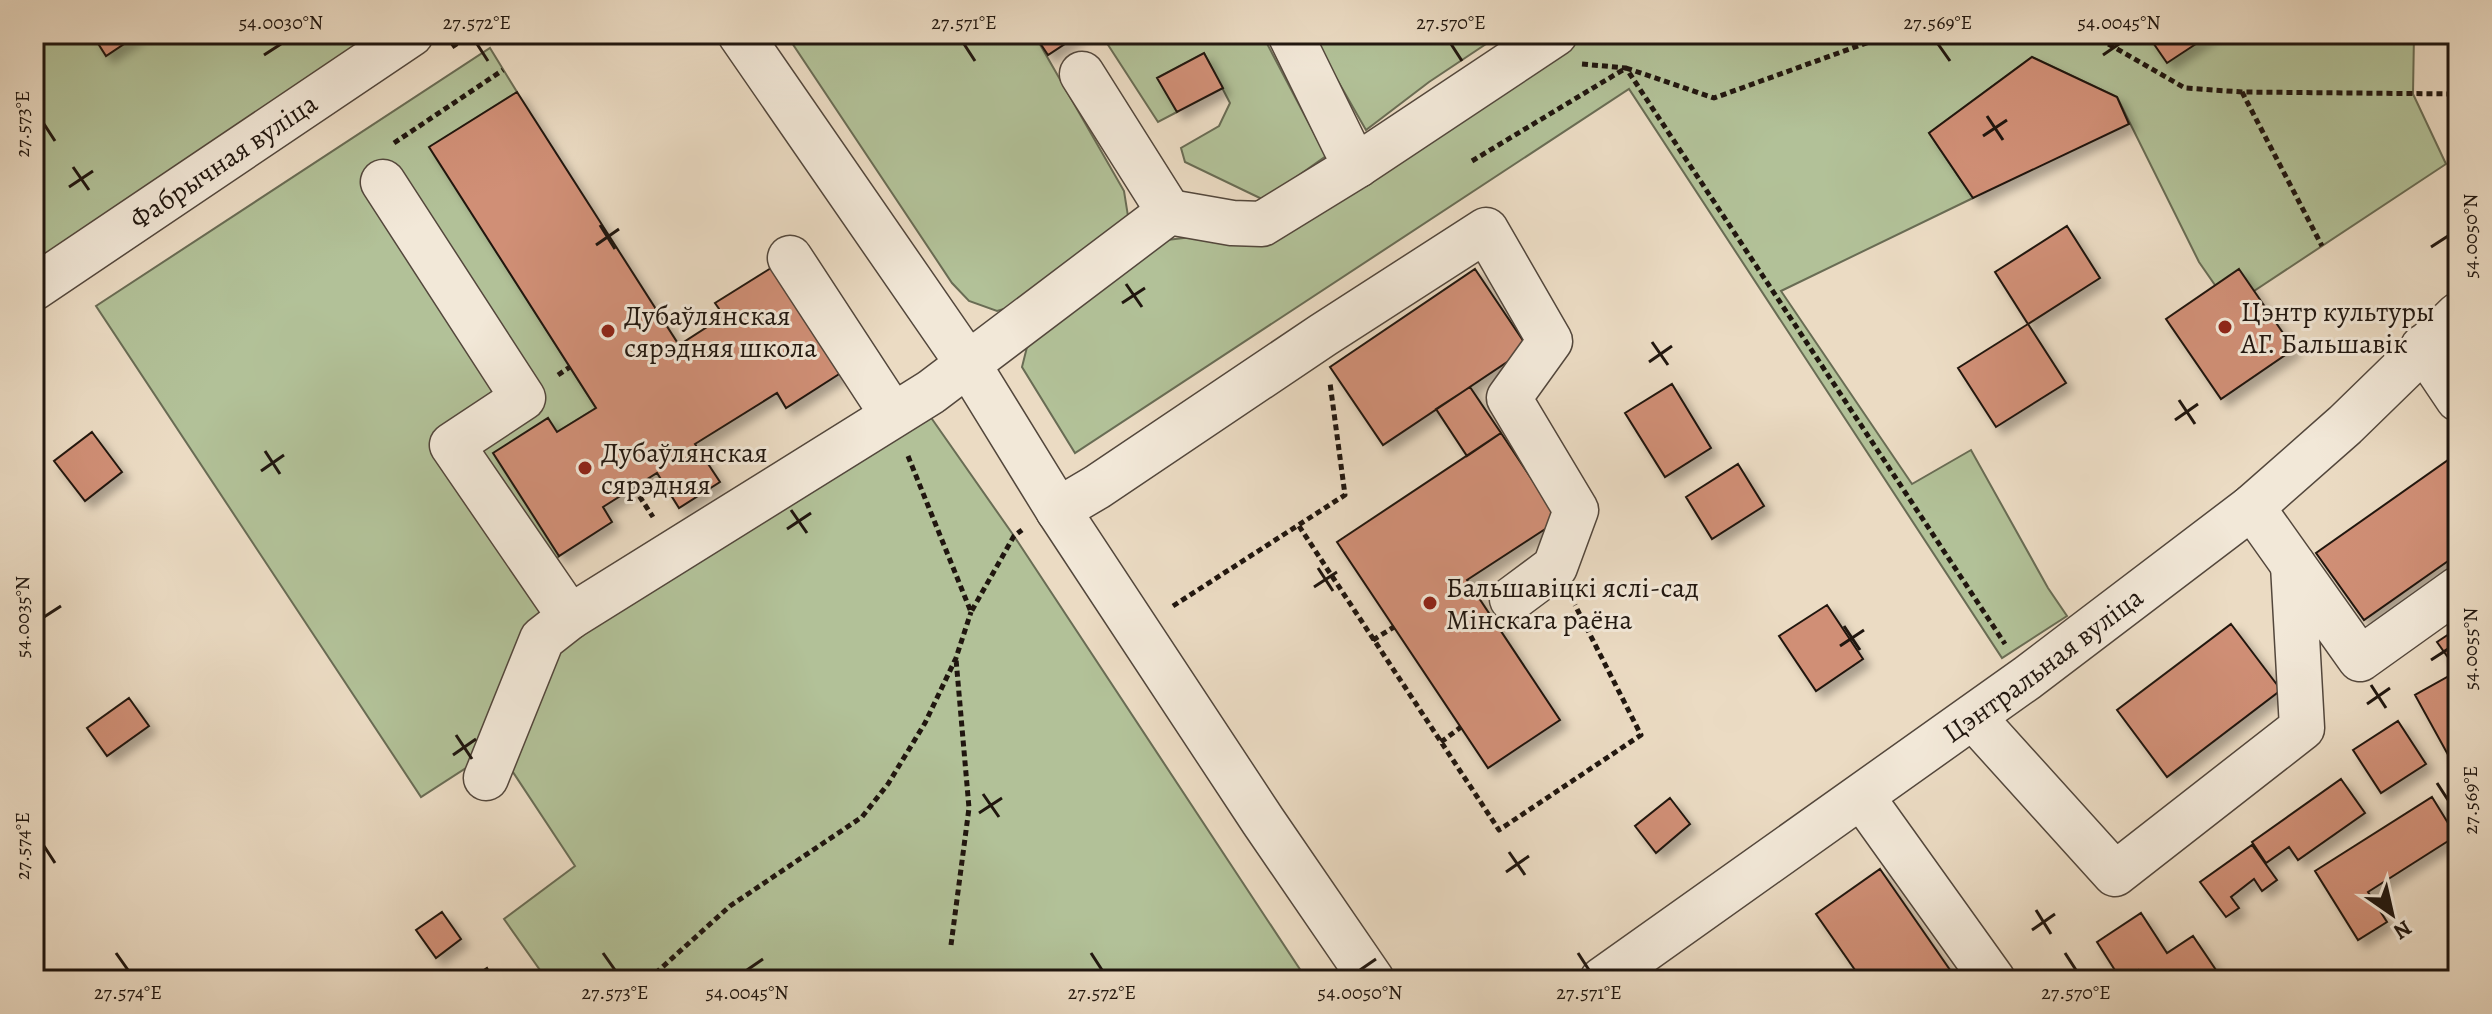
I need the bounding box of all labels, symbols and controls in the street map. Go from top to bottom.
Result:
text: 54.0030°N [239,9,323,36]
text: 27.572°E [443,9,511,36]
text: 27.571°E [931,9,997,36]
text: 27.570°E [1416,9,1486,36]
text: 27.569°E [1904,9,1972,36]
text: 54.0045°N [2077,9,2161,36]
street label: Фабрычная вуліца [122,85,325,238]
text: 27.573°E [9,90,36,158]
text: 54.0050°N [2457,194,2484,278]
place label: Цэнтр культуры АГ. Бальшавік [2240,293,2435,363]
place label: Дубаўлянская сярэдняя школа [624,297,817,367]
marker: Цэнтр культуры АГ. Бальшавік [2216,318,2234,336]
marker: Дубаўлянская сярэдняя школа [599,322,617,340]
place label: Дубаўлянская сярэдняя [601,434,768,504]
marker: Дубаўлянская сярэдняя [576,459,594,477]
place label: Бальшавіцкі яслі-сад Мінскага раёна [1446,569,1699,639]
text: 54.0035°N [9,576,36,658]
street label: Цэнтральная вуліца [1936,579,2151,752]
marker: Бальшавіцкі яслі-сад Мінскага раёна [1421,594,1439,612]
text: 54.0055°N [2457,608,2484,690]
text: 27.569°E [2457,766,2484,834]
text: 27.574°E [9,812,36,880]
north arrow [2352,874,2432,954]
text: N [2388,913,2418,947]
text: 27.574°E [94,979,162,1006]
text: 27.573°E [581,979,649,1006]
text: 54.0045°N [705,979,789,1006]
text: 27.572°E [1068,979,1136,1006]
text: 54.0050°N [1318,979,1402,1006]
text: 27.571°E [1556,979,1622,1006]
text: 27.570°E [2041,979,2111,1006]

